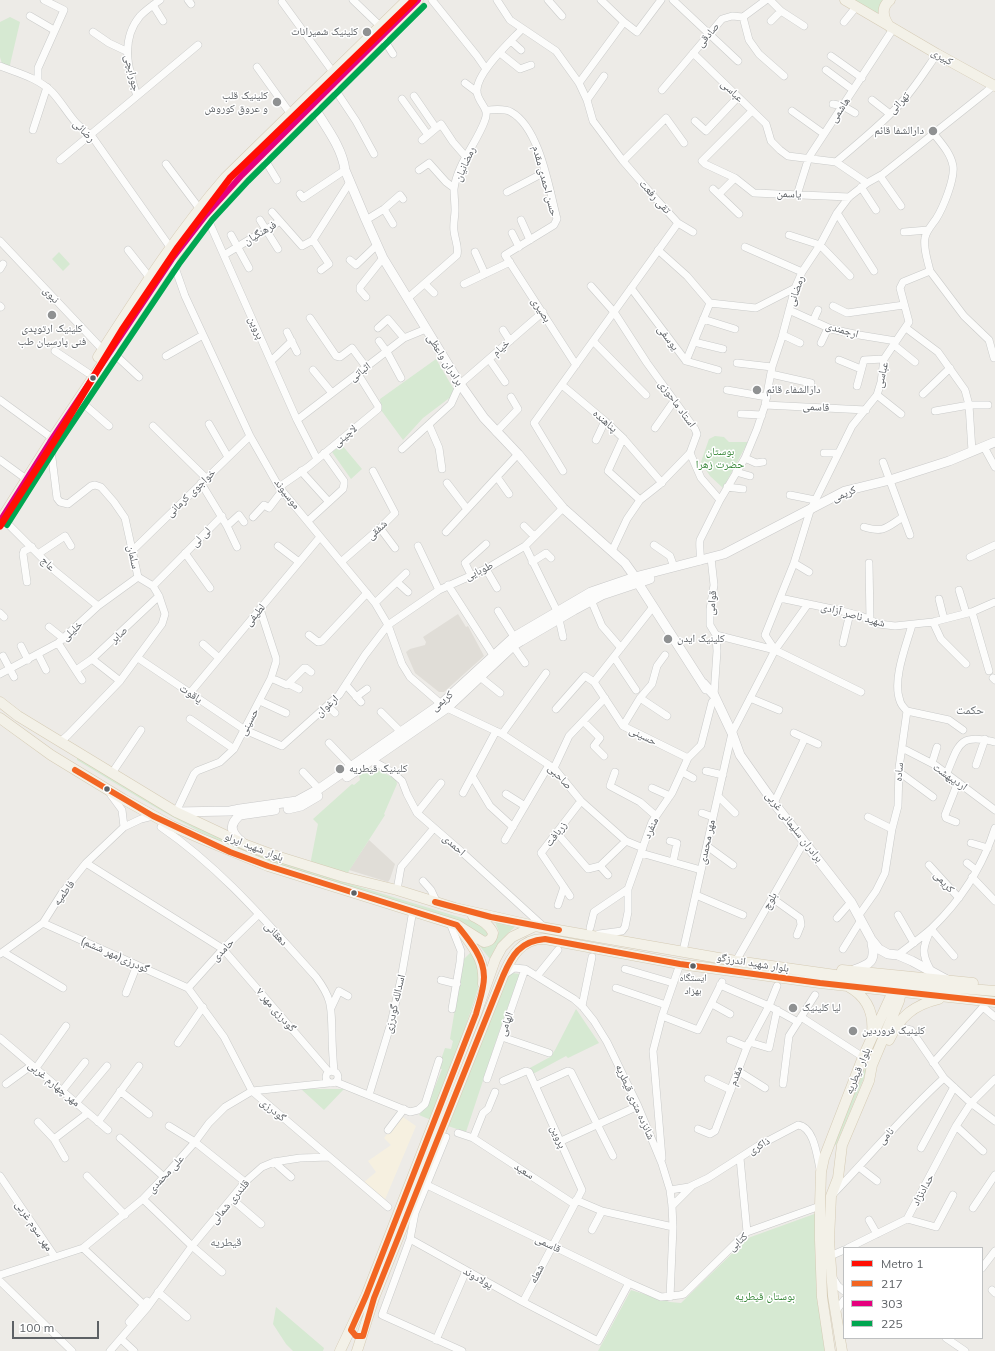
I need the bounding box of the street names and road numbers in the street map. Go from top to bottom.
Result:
street label: صادقی [694,20,722,50]
street label: کبیری [929,46,955,68]
street label: جورابچی [121,54,143,92]
street label: عباسی [718,77,746,105]
street label: تهرانی [885,89,913,117]
street label: هاشمی [827,95,853,125]
street label: رضائی [70,117,98,145]
street label: رمضانیان [451,144,479,184]
street label: حسن احمدی مقدم [529,144,561,218]
street label: تقی رفعت [636,177,674,217]
street label: یاسمن [776,187,802,201]
street label: فرهنگیان [241,218,279,248]
street label: رمضانی [785,274,807,308]
street label: نبوی [40,284,62,306]
street label: بصیری [528,295,554,325]
street label: پروین [245,315,267,341]
street label: ارجمندی [824,319,860,341]
street label: یوسفی [654,323,682,353]
street label: برادران واعظی [424,332,466,388]
street label: خیام [489,337,513,359]
street label: اثباتی [347,360,373,384]
street label: عباسی [873,361,891,389]
street label: استاد ماحوزی [655,378,699,430]
street label: قاسمی [802,400,830,414]
street label: پناهنده [590,407,620,435]
street label: لاچینی [330,422,360,450]
street label: خواجوی کرمانی [163,466,219,520]
street label: موسیوند [271,476,303,512]
street label: کریمی [830,483,858,505]
street label: شفقی [364,517,390,543]
street label: لی لی [188,524,214,550]
street label: سلمان [124,544,142,570]
street label: عاج [38,554,58,574]
street label: طوبایی [463,559,495,583]
street label: قوامی [704,590,720,616]
street label: شهید ناصر آزادی [819,600,887,630]
street label: لطیفی [242,601,268,629]
street label: خلیلی [59,618,85,644]
street label: صابر [108,624,130,646]
street label: یاقوت [177,682,205,706]
street label: کریمی [428,688,456,714]
street label: ارغوان [313,692,341,720]
street label: حسینی [236,706,262,738]
street label: حسینی [627,724,659,748]
street label: اردیبهشت [930,760,970,794]
street label: صاحبی [545,762,575,792]
street label: ساده [892,762,906,782]
street label: برادران سلیمانی غربی [762,789,826,865]
street label: منفرد [640,815,662,841]
street label: مهر محمدی [696,818,718,866]
street label: زربافت [542,819,570,849]
street label: بلوار شهید ایرلو [223,830,285,864]
street label: احمدی [440,831,468,859]
street label: کریمی [931,868,957,896]
street label: فاطمیه [50,878,78,908]
street label: بلوچ [760,890,780,912]
street label: دهقانی [262,919,290,949]
street label: گودرزی(مهر ششم) [79,934,151,976]
street label: حامدی [209,936,237,964]
street label: بلوار شهید اندرزگو [716,951,790,975]
street label: اسدالله گودرزی [382,973,408,1035]
street label: گودرزی مهر ۷ [253,985,299,1035]
street label: الهامی [496,1010,516,1038]
street label: بلوار قیطریه [842,1046,874,1096]
street label: مهر چهارم غربی [25,1059,83,1109]
street label: شانزده متری قیطریه [612,1062,658,1142]
street label: مقدم [726,1064,746,1088]
street label: گودرزی [257,1095,289,1125]
street label: پروین [547,1124,569,1150]
street label: نامی [875,1125,897,1147]
street label: ذاکری [746,1134,772,1158]
street label: علی محمدی [145,1152,187,1196]
street label: سعید [512,1160,536,1182]
street label: حدادنژاد [909,1172,937,1208]
street label: قلندری شمالی [208,1177,252,1227]
street label: مهر سوم غربی [12,1198,56,1254]
street label: کتابی [725,1230,751,1254]
street label: قاسمی [533,1232,563,1256]
street label: شعله [527,1262,547,1286]
street label: پولادوند [461,1264,495,1292]

